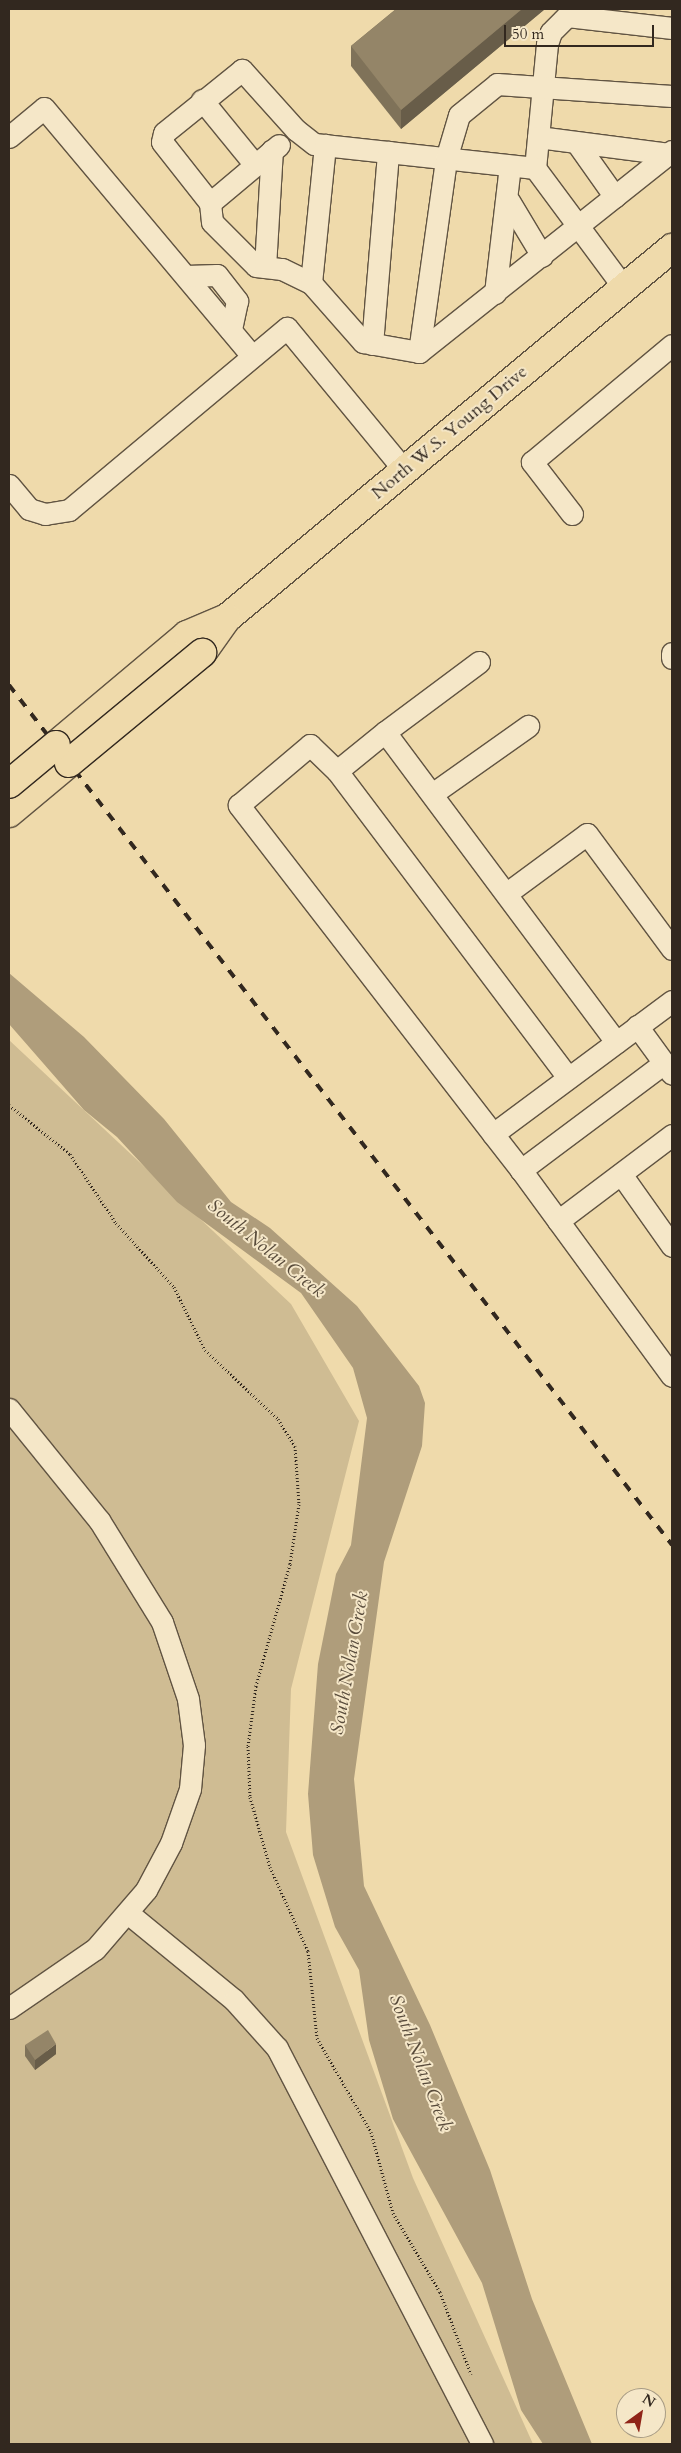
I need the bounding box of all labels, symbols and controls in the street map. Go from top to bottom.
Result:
scale bar [506,15,656,47]
text: 50 m [512,24,544,44]
street label: North W.S. Young Drive [368,362,532,504]
water label: South Nolan Creek [203,1195,329,1303]
water label: South Nolan Creek [326,1590,374,1736]
water label: South Nolan Creek [383,1991,457,2135]
north arrow [616,2388,666,2438]
text: N [638,2389,659,2412]

